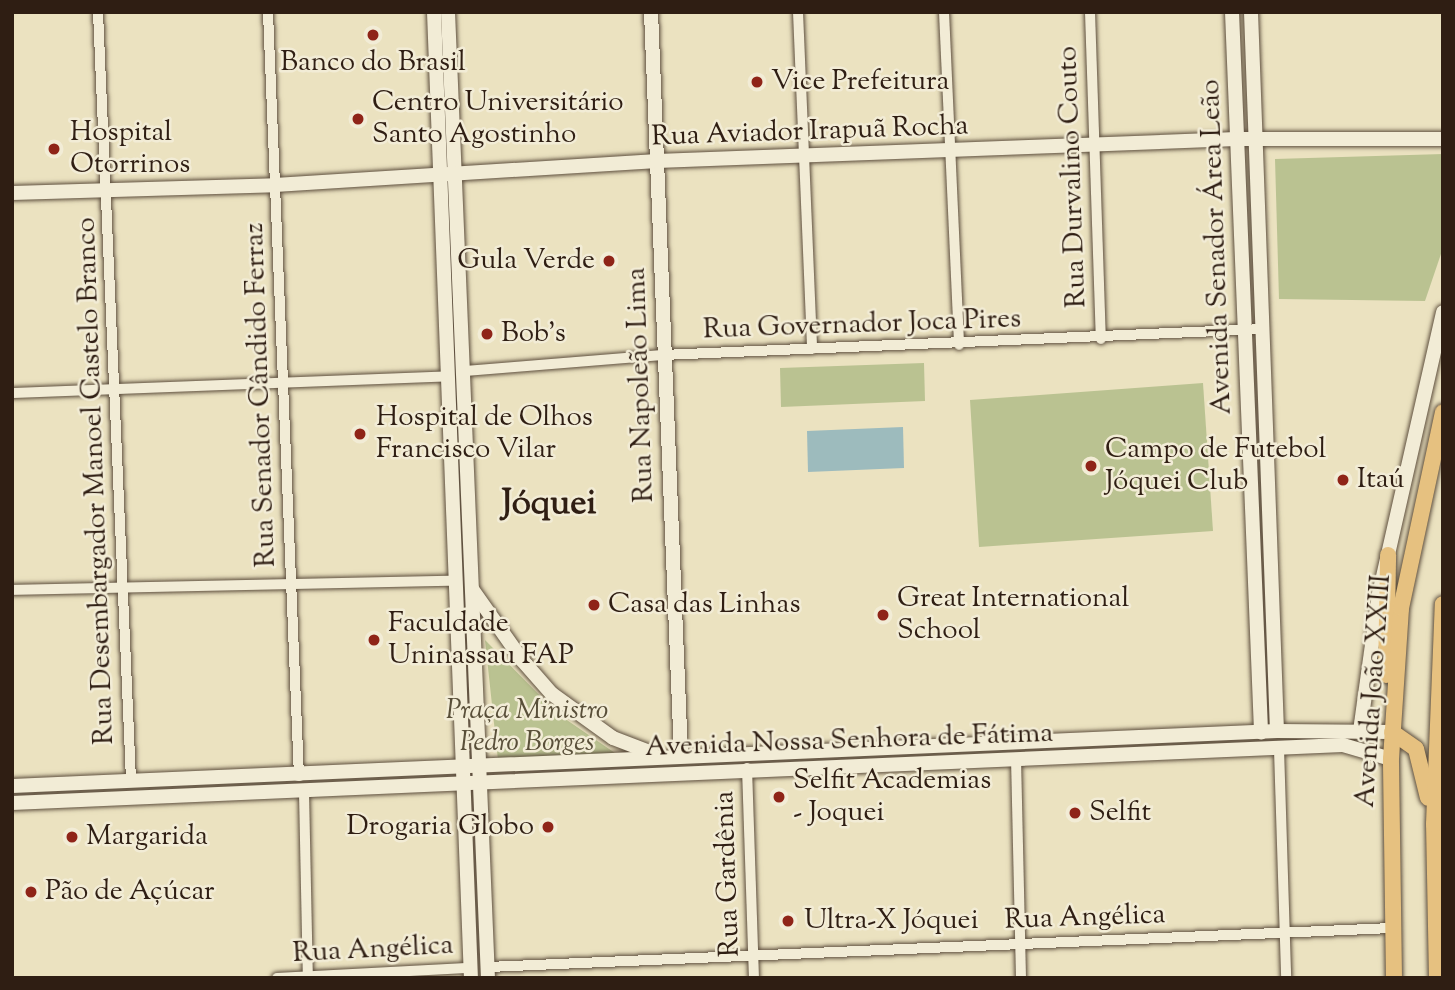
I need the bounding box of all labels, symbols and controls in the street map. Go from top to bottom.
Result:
marker: Banco do Brasil [365,27,381,43]
street label: Rua Durvalino Couto [1052,45,1094,309]
place label: Banco do Brasil [280,46,466,80]
place label: Vice Prefeitura [771,65,949,99]
marker: Vice Prefeitura [749,74,765,90]
street label: Avenida Senador Área Leão [1194,79,1240,415]
place label: Centro Universitário Santo Agostinho [372,86,624,152]
street label: Rua Aviador Irapuã Rocha [651,110,969,154]
marker: Centro Universitário Santo Agostinho [350,111,366,127]
place label: Hospital Otorrinos [70,116,190,182]
marker: Hospital Otorrinos [44,139,64,159]
street label: Rua Desembargador Manoel Castelo Branco [70,217,122,745]
street label: Rua Senador Cândido Ferraz [238,222,284,568]
place label: Gula Verde [457,244,595,278]
marker: Gula Verde [601,253,617,269]
street label: Rua Napoleão Lima [620,267,662,503]
street label: Rua Governador Joca Pires [702,303,1022,347]
place label: Bob's [501,317,566,351]
marker: Bob's [479,326,495,342]
place label: Hospital de Olhos Francisco Vilar [376,401,593,467]
marker: Hospital de Olhos Francisco Vilar [350,424,370,444]
place label: Campo de Futebol Jóquei Club [1105,433,1326,499]
marker: Campo de Futebol Jóquei Club [1083,458,1099,474]
place label: Itaú [1357,463,1404,497]
marker: Itaú [1335,472,1351,488]
district label: Jóquei [502,484,596,526]
street label: Avenida João XXIII [1349,573,1399,809]
place label: Great International School [897,582,1129,648]
place label: Casa das Linhas [608,588,800,622]
marker: Casa das Linhas [586,597,602,613]
place label: Faculdade Uninassau FAP [388,607,574,673]
marker: Great International School [875,607,891,623]
marker: Faculdade Uninassau FAP [366,632,382,648]
park label: Praça Ministro Pedro Borges [446,694,608,760]
street label: Avenida Nossa Senhora de Fátima [644,717,1054,765]
place label: Selfit Academias - Joquei [793,764,991,830]
marker: Selfit Academias - Joquei [771,789,787,805]
street label: Rua Gardênia [708,790,748,958]
place label: Selfit [1089,796,1151,830]
marker: Selfit [1067,805,1083,821]
place label: Drogaria Globo [346,810,534,844]
marker: Drogaria Globo [540,819,556,835]
place label: Margarida [86,820,208,854]
marker: Margarida [64,829,80,845]
place label: Pão de Açúcar [45,875,215,909]
marker: Pão de Açúcar [23,884,39,900]
street label: Rua Angélica [1004,898,1166,938]
place label: Ultra-X Jóquei [804,904,979,938]
marker: Ultra-X Jóquei [778,911,798,931]
street label: Rua Angélica [292,929,454,971]

